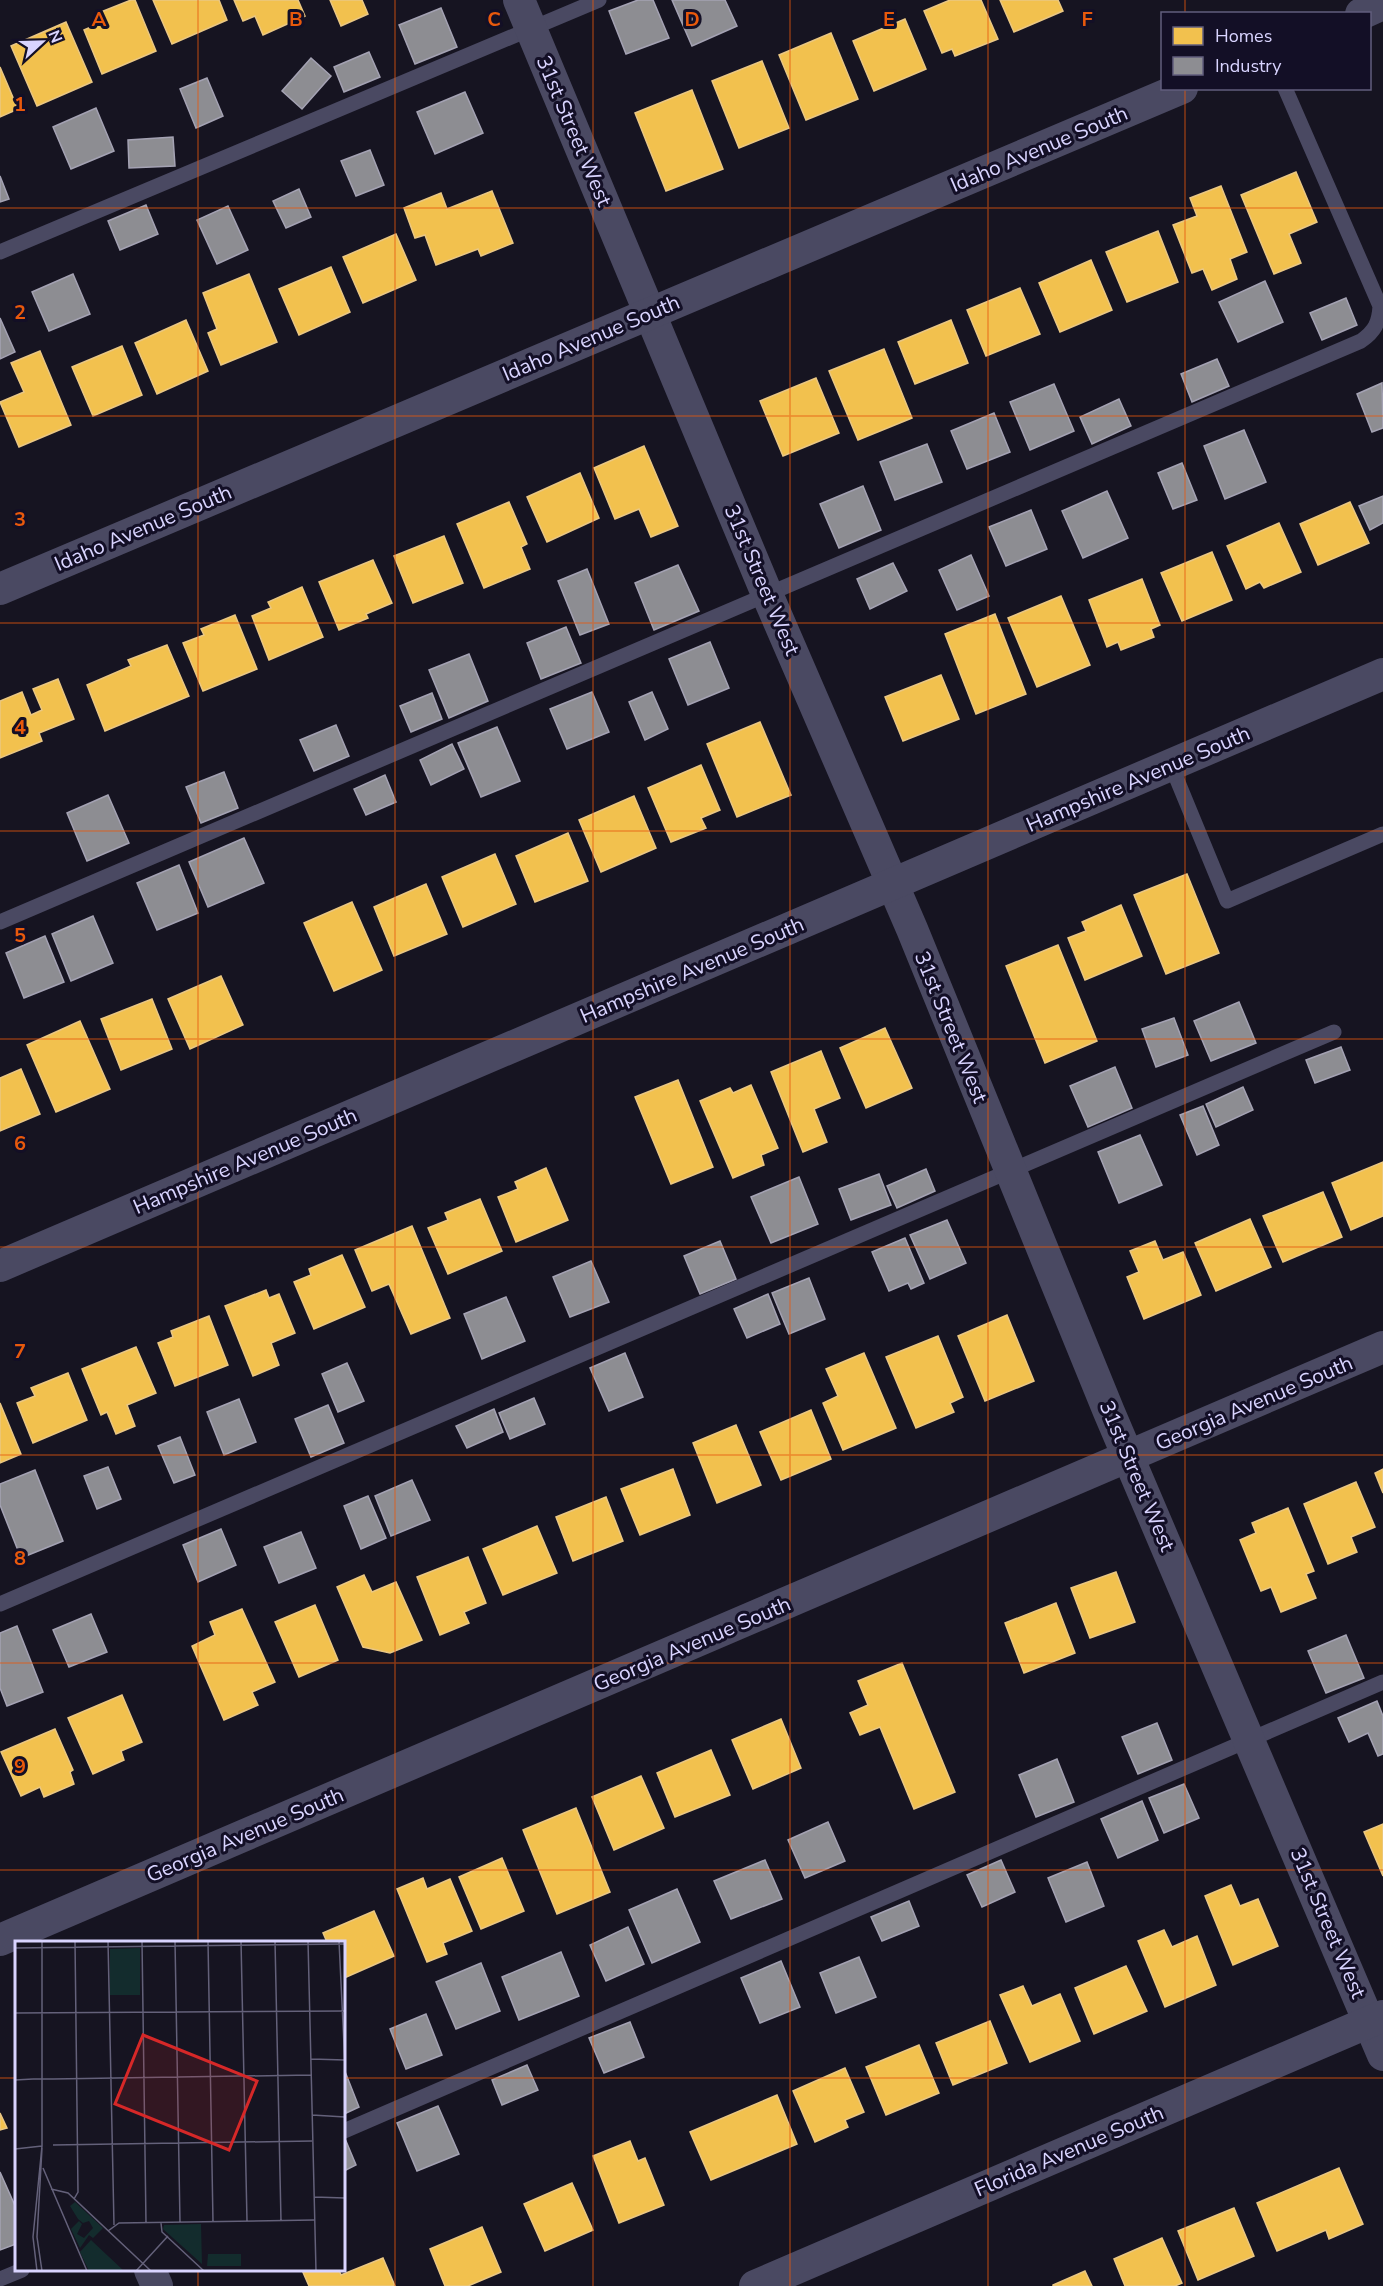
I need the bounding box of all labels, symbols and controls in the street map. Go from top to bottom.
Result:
text: A [92,6,107,33]
text: B [289,6,303,33]
text: C [487,6,501,33]
text: D [684,6,700,33]
text: E [883,6,895,33]
text: F [1081,6,1093,33]
north arrow [12,12,72,72]
legend [1161,12,1371,90]
text: Homes [1215,24,1272,48]
text: N [43,27,67,46]
street label: 31st Street West [530,51,619,211]
text: Industry [1215,54,1282,78]
text: 1 [14,91,26,118]
street label: Idaho Avenue South [946,99,1132,199]
street label: Idaho Avenue South [498,288,684,388]
text: 2 [14,299,26,326]
street label: Idaho Avenue South [50,478,236,578]
street label: 31st Street West [718,500,807,660]
text: 3 [14,506,26,533]
text: 4 [14,714,26,741]
street label: Hampshire Avenue South [1022,719,1254,839]
street label: Hampshire Avenue South [576,910,808,1030]
text: 5 [14,922,26,949]
street label: 31st Street West [908,947,994,1108]
street label: Hampshire Avenue South [129,1101,361,1221]
text: 6 [14,1130,26,1157]
text: 7 [14,1338,26,1365]
street label: Georgia Avenue South [1151,1349,1357,1457]
street label: 31st Street West [1093,1396,1182,1556]
text: 8 [14,1545,26,1572]
street label: Georgia Avenue South [589,1590,795,1698]
text: 9 [14,1753,26,1780]
street label: Georgia Avenue South [142,1781,348,1889]
street label: 31st Street West [1284,1843,1373,2003]
inset map [15,1941,345,2271]
street label: Florida Avenue South [970,2098,1168,2204]

